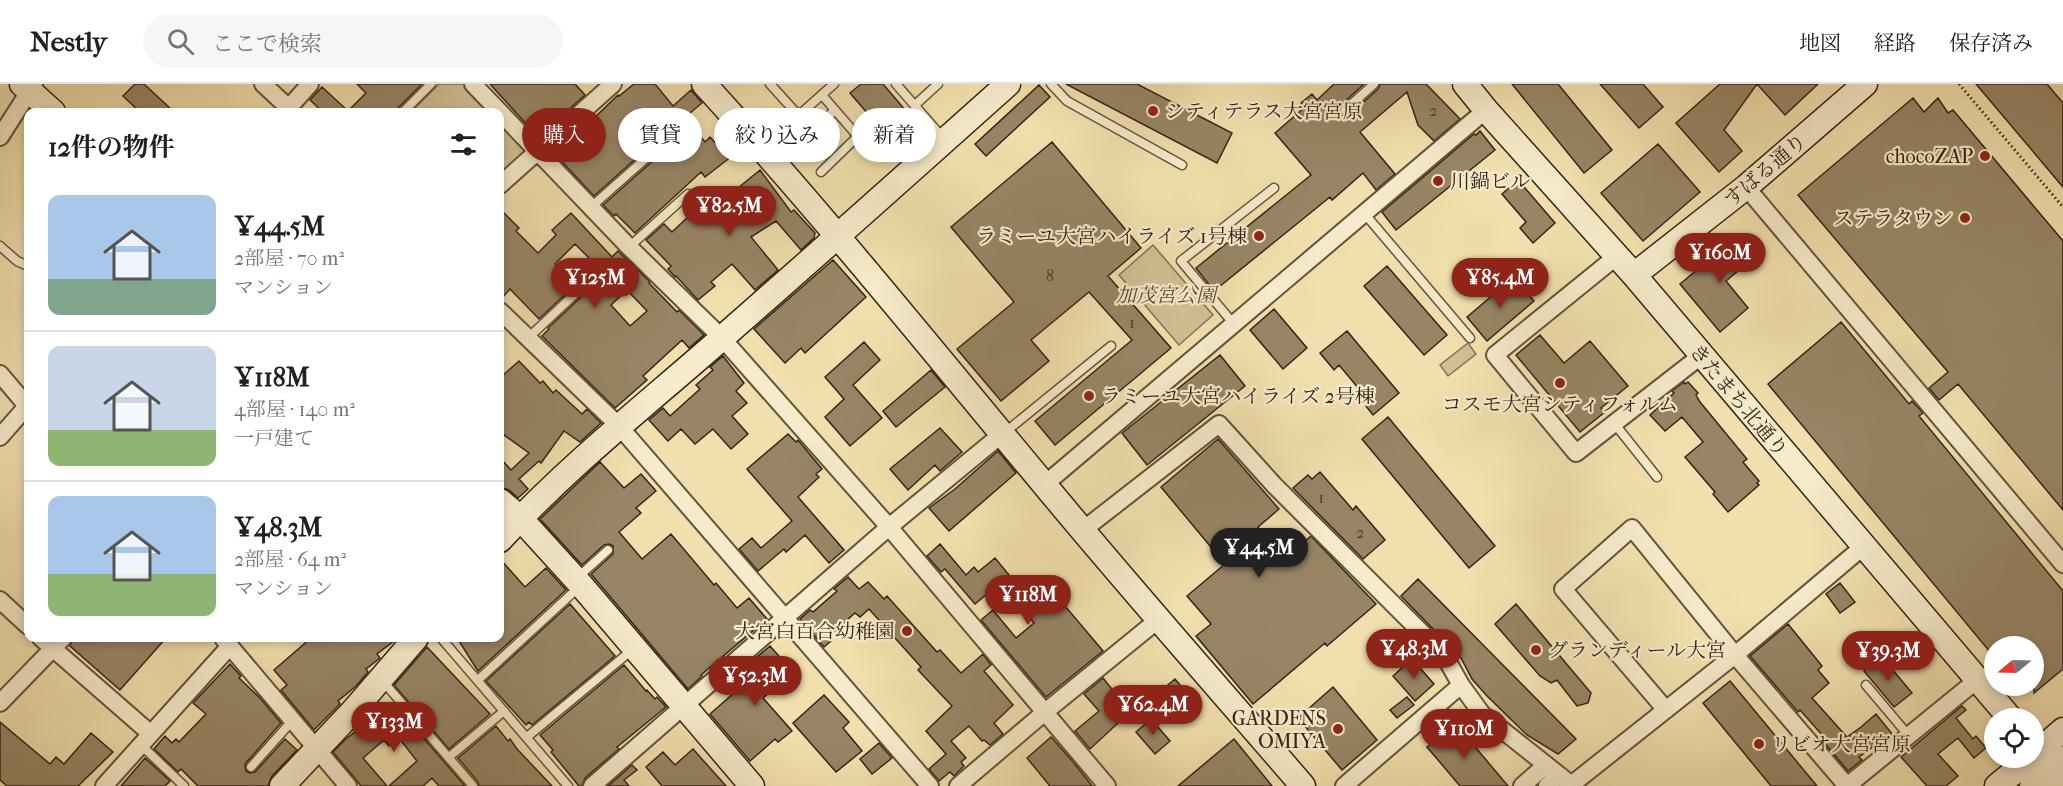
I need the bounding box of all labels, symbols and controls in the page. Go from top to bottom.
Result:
search box [143,14,563,68]
text: Nestly [30,25,107,58]
icon: search [164,25,197,58]
text: ここで検索 [212,31,322,57]
text: 地図 [1799,31,1841,55]
text: 経路 [1874,31,1916,55]
text: 保存済み [1949,31,2033,55]
place label: シティテラス大宮宮原 [1165,100,1363,123]
house number: 2 [1429,101,1437,120]
marker: シティテラス大宮宮原 [1146,104,1160,118]
chip: 購入 [522,108,606,162]
chip: 賃貸 [618,108,702,162]
chip: 絞り込み [714,108,840,162]
chip: 新着 [852,108,936,162]
icon: filters [447,128,480,161]
street label: すばる通り [1720,129,1811,211]
text: 12件の物件 [48,132,175,163]
place label: chocoZAP [1886,145,1973,168]
marker: chocoZAP [1978,149,1992,163]
place label: 川鍋ビル [1450,170,1530,193]
marker: 川鍋ビル [1431,174,1445,188]
pin: ¥82.5M [680,186,778,237]
text: ¥82.5M [696,194,762,217]
place label: ステラタウン [1834,207,1953,230]
text: ¥44.5M [234,211,325,242]
marker: ステラタウン [1958,211,1972,225]
icon: home [96,219,168,291]
place label: ラミーユ大宮ハイライズ 1号棟 [976,225,1247,248]
marker: ラミーユ大宮ハイライズ 1号棟 [1252,229,1266,243]
pin: ¥160M [1678,233,1762,284]
text: ¥160M [1689,241,1751,264]
text: 2部屋 · 70 m² [234,247,344,270]
pin: ¥125M [553,258,637,309]
pin: ¥85.4M [1451,258,1549,309]
text: ¥125M [565,266,625,289]
house number: 8 [1046,266,1054,285]
text: ¥85.4M [1466,266,1534,289]
text: マンション [234,276,333,299]
park label: 加茂宮公園 [1116,284,1219,307]
house number: 1 [1129,313,1135,332]
street label: きたまち北通り [1685,339,1792,461]
text: ¥118M [234,362,310,393]
icon: home [96,370,168,442]
marker: コスモ大宮シティフォルム [1553,376,1567,390]
place label: ラミーユ大宮ハイライズ 2号棟 [1101,385,1375,408]
marker: ラミーユ大宮ハイライズ 2号棟 [1082,389,1096,403]
place label: コスモ大宮シティフォルム [1442,393,1678,416]
text: 4部屋 · 140 m² [234,398,355,421]
text: 一戸建て [234,427,314,450]
house number: 1 [1318,488,1324,507]
text: ¥48.3M [234,512,322,543]
icon: home [96,520,168,592]
house number: 2 [1356,523,1364,542]
pin: ¥44.5M [1210,528,1308,579]
text: ¥44.5M [1224,536,1294,559]
text: 2部屋 · 64 m² [234,548,346,571]
pin: ¥118M [986,575,1070,626]
text: マンション [234,577,333,600]
text: ¥118M [999,583,1057,606]
place label: 大宮白百合幼稚園 [735,620,895,643]
marker: 大宮白百合幼稚園 [900,624,914,638]
pin: ¥48.3M [1365,629,1463,680]
pin: ¥39.3M [1839,631,1937,682]
north arrow [1984,636,2044,696]
map controls [1984,636,2044,768]
text: ¥48.3M [1380,637,1448,660]
place label: グランディール大宮 [1548,639,1726,662]
text: ¥39.3M [1856,639,1920,662]
marker: グランディール大宮 [1529,643,1543,657]
pin: ¥52.3M [706,656,804,707]
text: ¥52.3M [723,664,787,687]
pin: ¥62.4M [1104,685,1202,736]
text: ¥62.4M [1117,693,1189,716]
pin: ¥133M [352,702,436,753]
place label: GARDENS OMIYA [1232,707,1327,753]
button: locate [1984,708,2044,768]
pin: ¥110M [1422,709,1506,760]
text: ¥133M [365,710,423,733]
text: ¥110M [1434,717,1494,740]
marker: GARDENS OMIYA [1331,722,1345,736]
place label: リビオ大宮宮原 [1771,733,1911,756]
marker: リビオ大宮宮原 [1752,737,1766,751]

